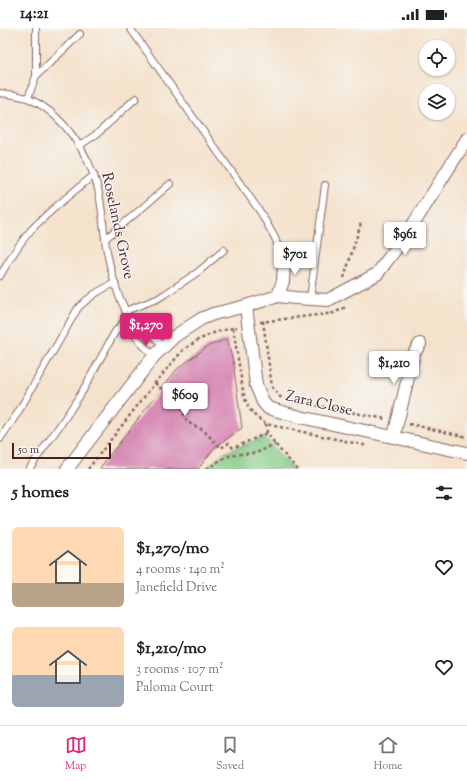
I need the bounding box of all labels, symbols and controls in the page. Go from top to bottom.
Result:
text: 14:21 [20,4,49,25]
map controls [419,40,455,120]
button: locate [419,40,455,76]
button: layers [419,84,455,120]
street label: Roselands Grove [95,171,139,281]
pin: $961 [381,222,429,256]
text: $961 [393,226,417,244]
pin: $701 [271,242,319,276]
text: $701 [283,246,307,264]
pin: $1,270 [113,313,179,347]
text: $1,270 [129,317,163,335]
pin: $1,210 [361,351,427,385]
text: $1,210 [378,355,410,373]
pin: $609 [161,383,209,417]
street label: Zara Close [283,386,355,422]
text: $609 [172,387,198,405]
scale bar [12,441,111,460]
text: 50 m [18,442,39,458]
text: 5 homes [12,481,69,505]
icon: filters [433,482,455,504]
text: $1,270/mo [136,537,209,561]
icon: home [44,543,92,591]
icon: heart [433,556,455,578]
text: 4 rooms · 140 m² [136,561,225,579]
text: Janefield Drive [136,579,217,597]
text: $1,210/mo [136,637,206,661]
icon: home [44,643,92,691]
icon: heart [433,656,455,678]
text: 3 rooms · 107 m² [136,661,223,679]
text: Paloma Court [136,679,213,697]
tab: Map [65,734,87,774]
tab: Saved [216,734,244,774]
tab: Home [373,734,402,774]

